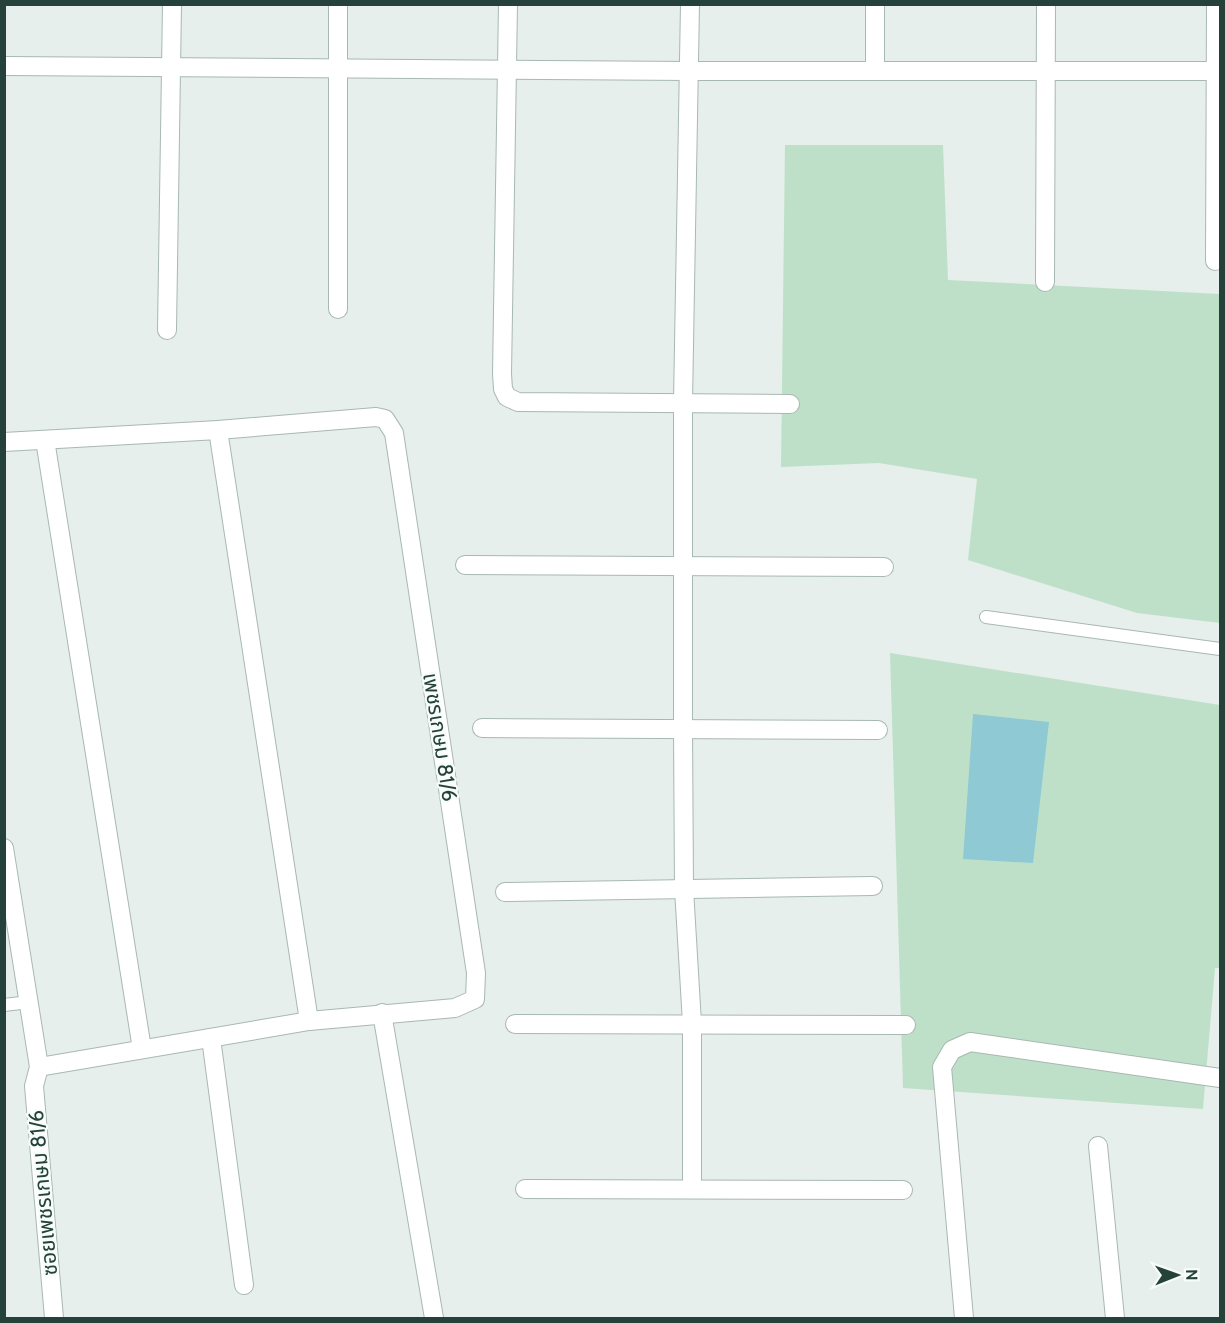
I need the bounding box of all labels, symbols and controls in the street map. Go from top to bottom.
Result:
street label: เพชรเกษม 81/6 [418,671,463,803]
street label: ซอยเพชรเกษม 81/6 [23,1109,62,1277]
north arrow [1147,1245,1207,1305]
text: N [1182,1269,1201,1281]

